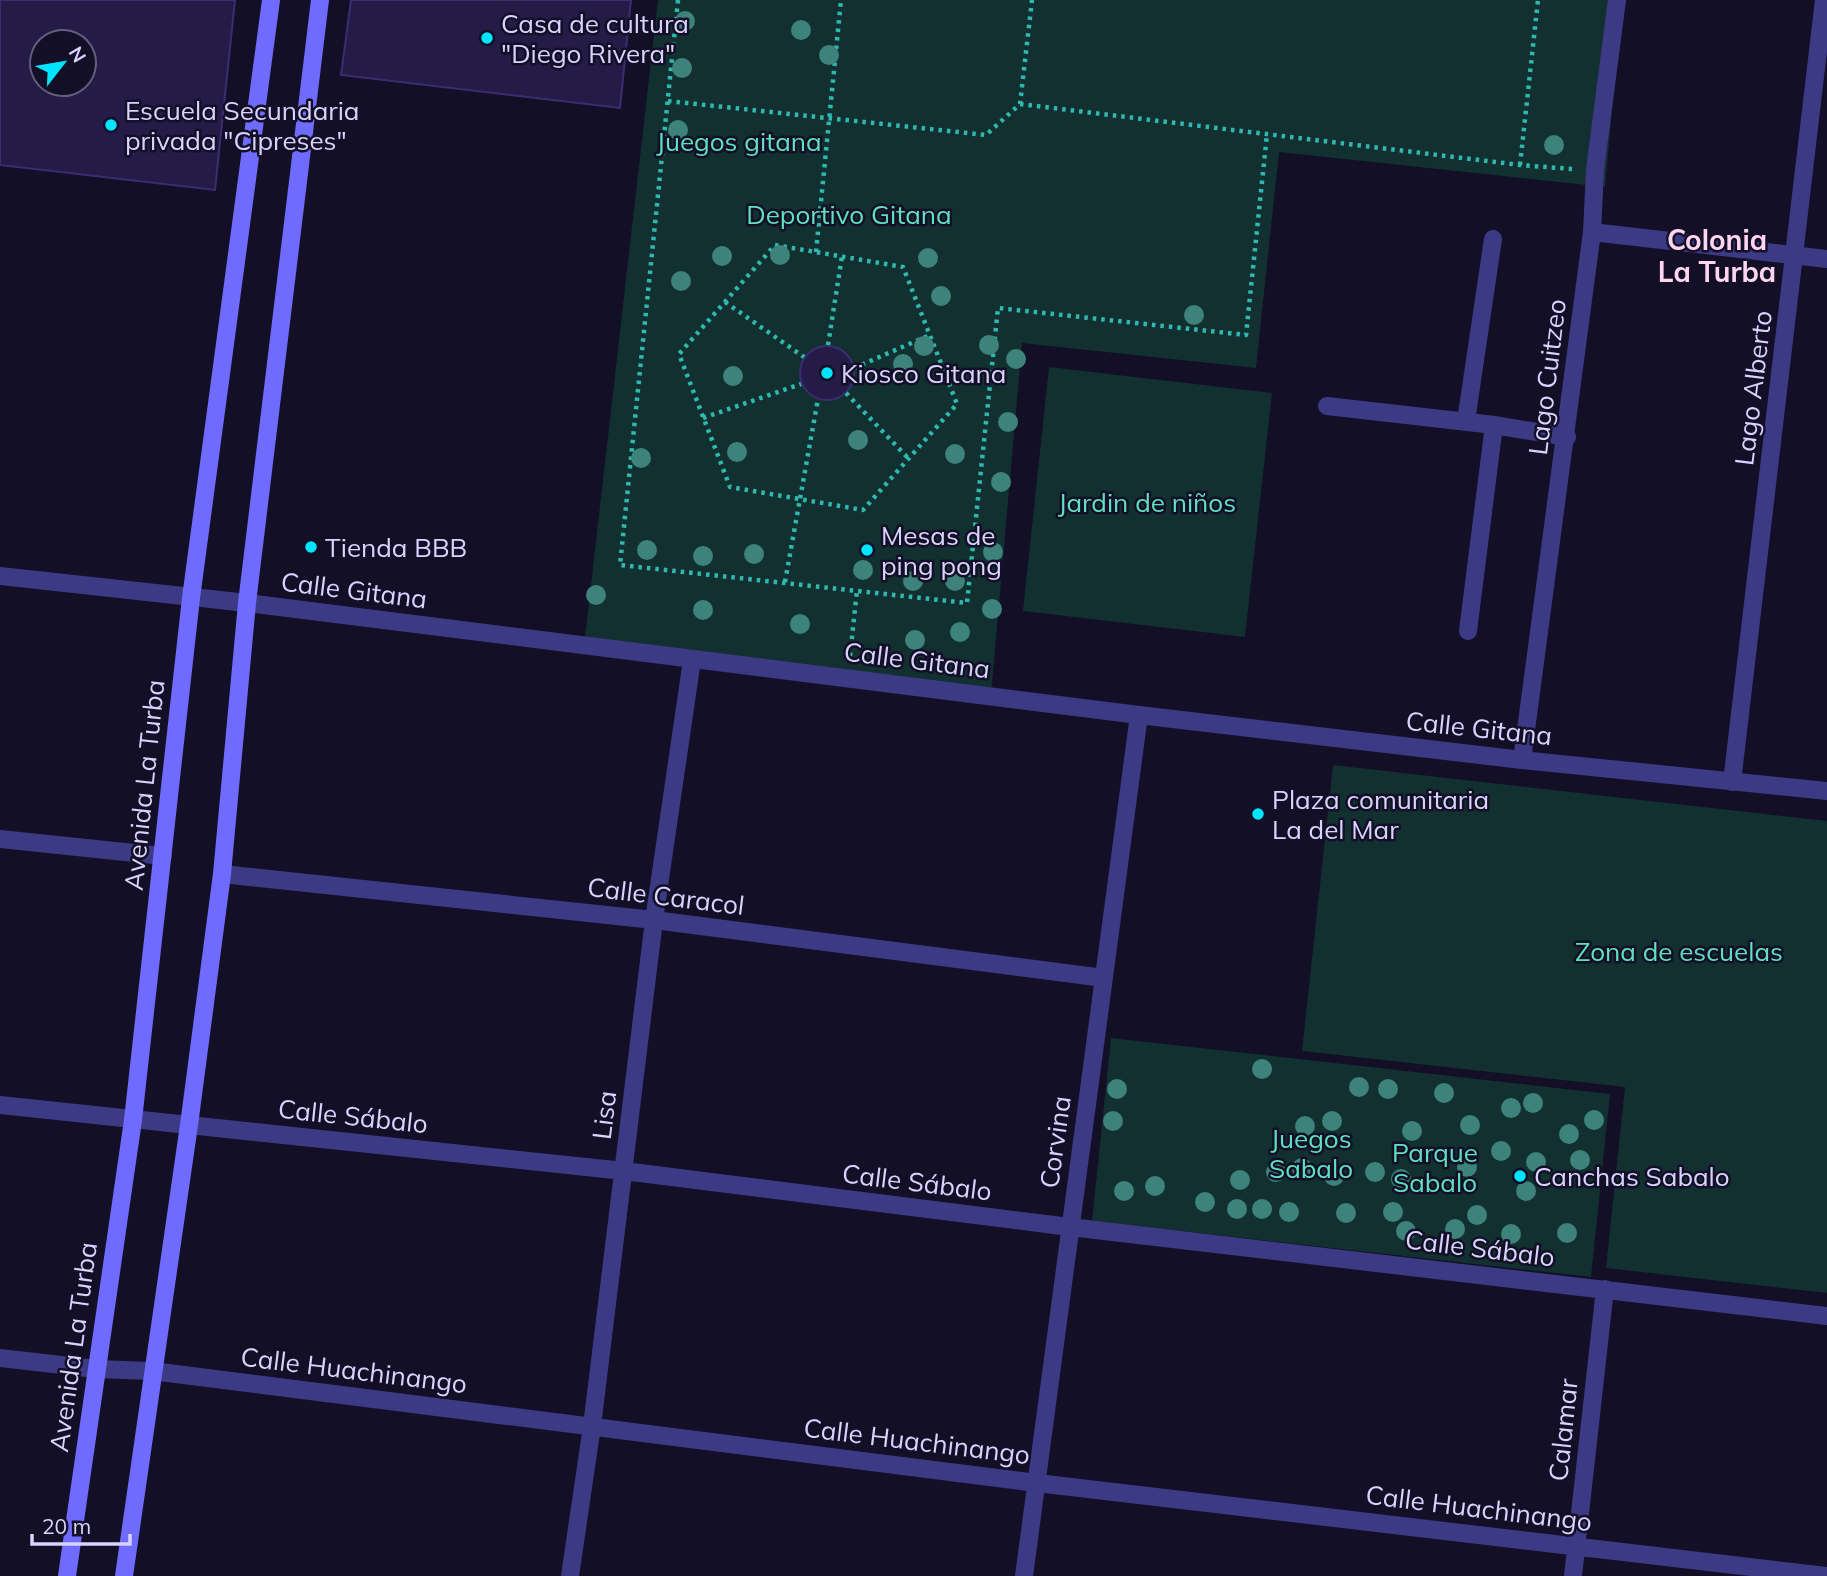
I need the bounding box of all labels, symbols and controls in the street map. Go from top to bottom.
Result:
place label: Casa de cultura "Diego Rivera" [501,7,689,70]
north arrow [28,28,98,98]
marker: Casa de cultura "Diego Rivera" [479,30,495,46]
text: N [64,42,92,67]
place label: Escuela Secundaria privada "Cipreses" [125,94,359,157]
marker: Escuela Secundaria privada "Cipreses" [103,117,119,133]
park label: Juegos gitana [656,125,822,158]
park label: Deportivo Gitana [746,198,952,231]
district label: Colonia La Turba [1658,222,1776,289]
street label: Lago Cuitzeo [1521,297,1573,457]
street label: Lago Alberto [1727,309,1779,467]
place label: Kiosco Gitana [841,357,1006,390]
marker: Kiosco Gitana [819,365,835,381]
park label: Jardin de niños [1058,486,1236,519]
place label: Mesas de ping pong [881,519,1002,582]
place label: Tienda BBB [325,531,467,564]
marker: Tienda BBB [303,539,319,555]
marker: Mesas de ping pong [859,542,875,558]
street label: Calle Gitana [279,565,429,615]
street label: Calle Gitana [842,635,992,685]
street label: Avenida La Turba [117,678,171,892]
street label: Calle Gitana [1404,704,1554,752]
place label: Plaza comunitaria La del Mar [1272,783,1489,846]
marker: Plaza comunitaria La del Mar [1250,806,1266,822]
street label: Calle Caracol [586,870,746,922]
park label: Zona de escuelas [1575,935,1783,968]
street label: Lisa [585,1089,623,1141]
street label: Calle Sábalo [277,1092,429,1140]
street label: Corvina [1032,1094,1078,1190]
park label: Juegos Sabalo [1269,1122,1353,1185]
park label: Parque Sabalo [1392,1136,1478,1199]
street label: Calle Sábalo [840,1156,994,1208]
place label: Canchas Sabalo [1534,1160,1730,1193]
marker: Canchas Sabalo [1512,1168,1528,1184]
street label: Calle Sábalo [1403,1222,1557,1274]
street label: Avenida La Turba [42,1240,104,1454]
street label: Calle Huachinango [239,1340,469,1400]
street label: Calamar [1541,1377,1585,1483]
street label: Calle Huachinango [802,1411,1032,1471]
street label: Calle Huachinango [1364,1478,1594,1538]
scale bar [32,1502,130,1546]
text: 20 m [42,1513,91,1539]

